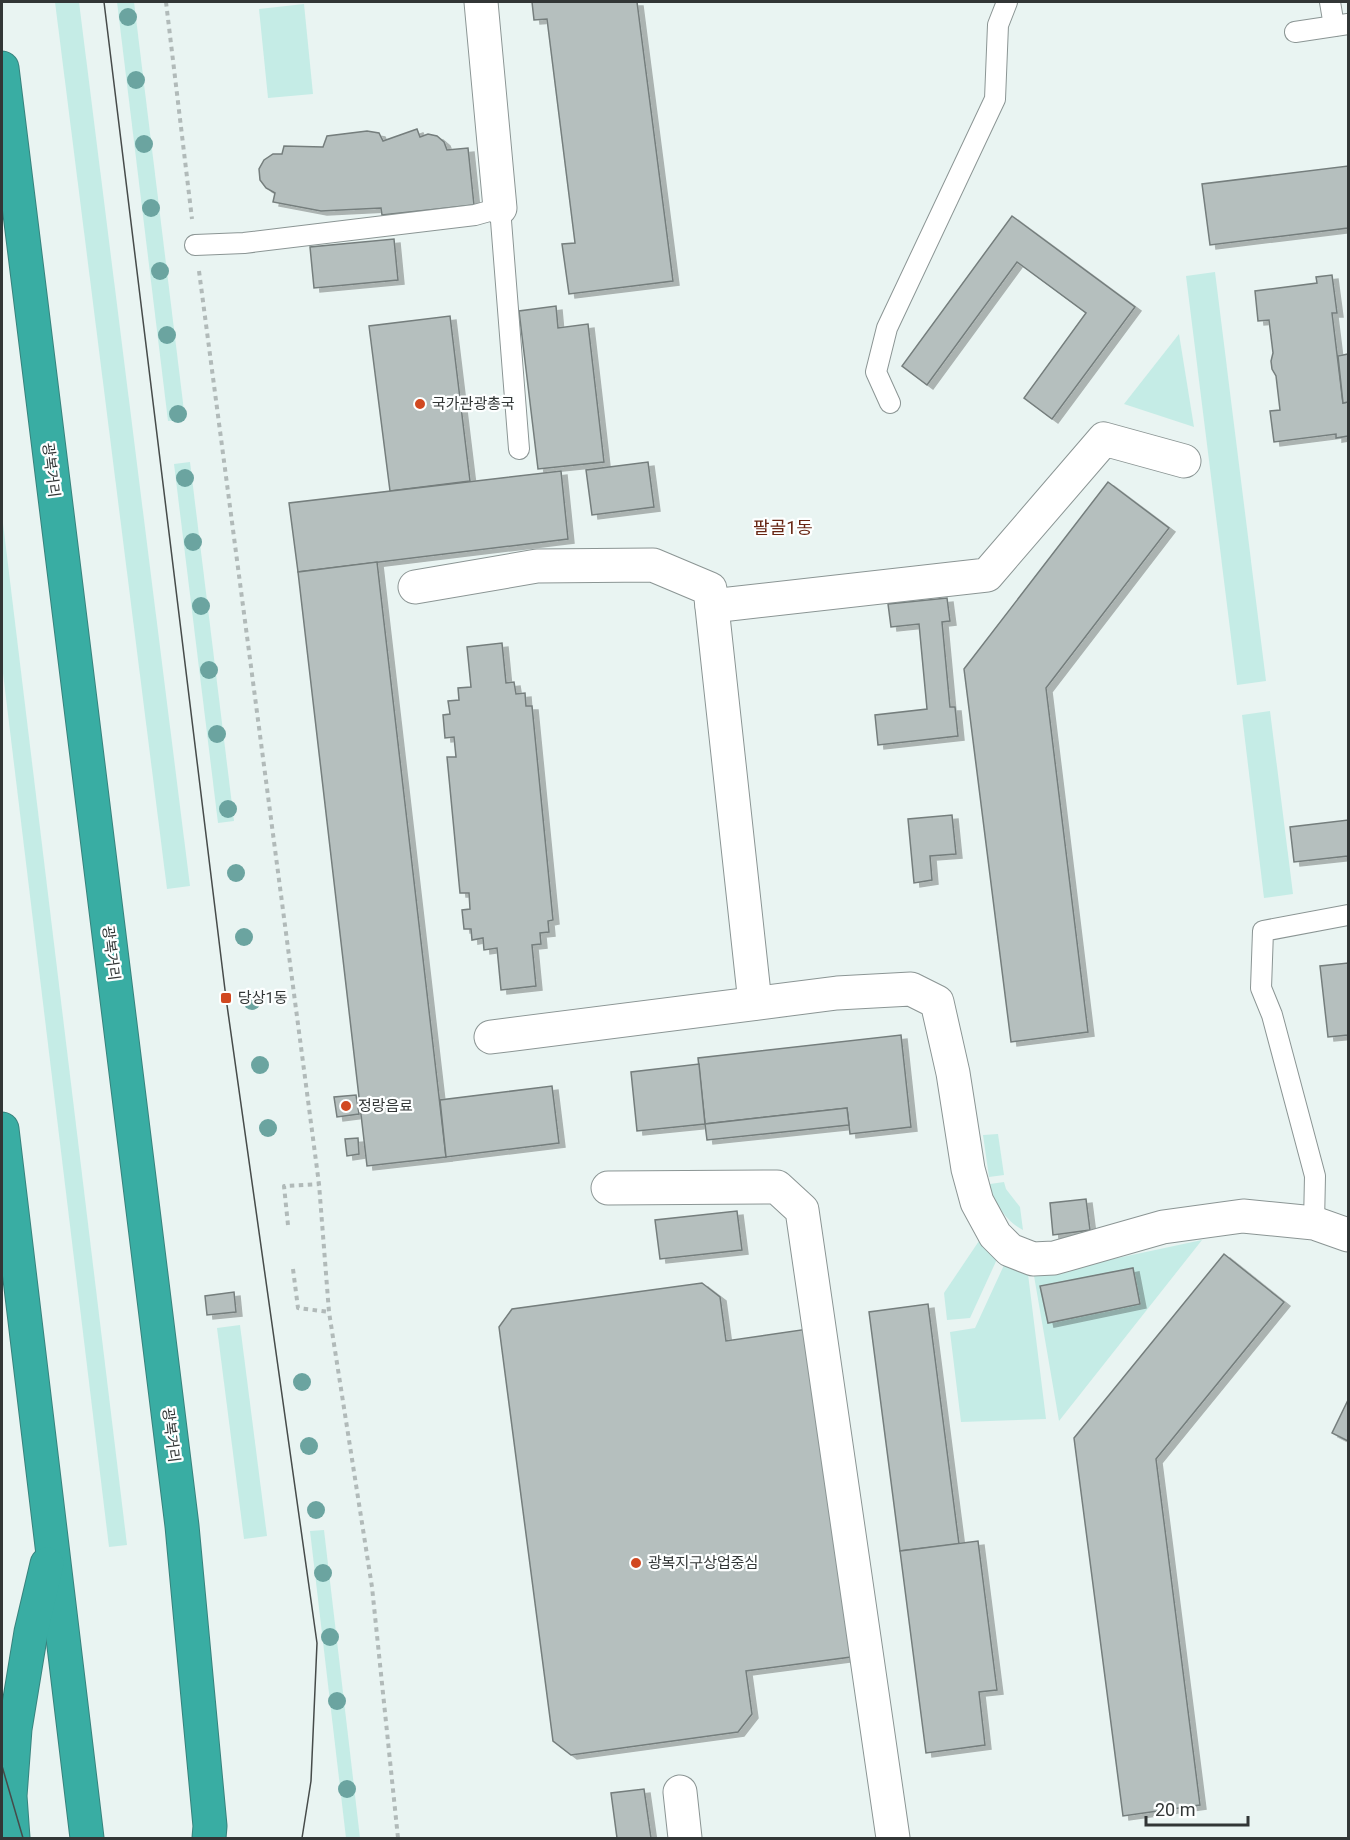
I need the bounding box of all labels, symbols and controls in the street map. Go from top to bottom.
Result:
place label: 국가관광총국 [432,395,515,413]
marker: 국가관광총국 [413,397,427,411]
street label: 광복거리 [39,442,63,498]
district label: 팔골1동 [753,517,813,538]
street label: 광복거리 [99,925,123,981]
place label: 당상1동 [238,989,288,1007]
marker: 당상1동 [219,991,233,1005]
place label: 정랑음료 [358,1097,413,1115]
marker: 정랑음료 [339,1099,353,1113]
street label: 광복거리 [159,1407,183,1463]
place label: 광복지구상업중심 [648,1554,758,1572]
marker: 광복지구상업중심 [629,1556,643,1570]
scale bar [1146,1789,1248,1827]
text: 20 m [1155,1799,1195,1820]

